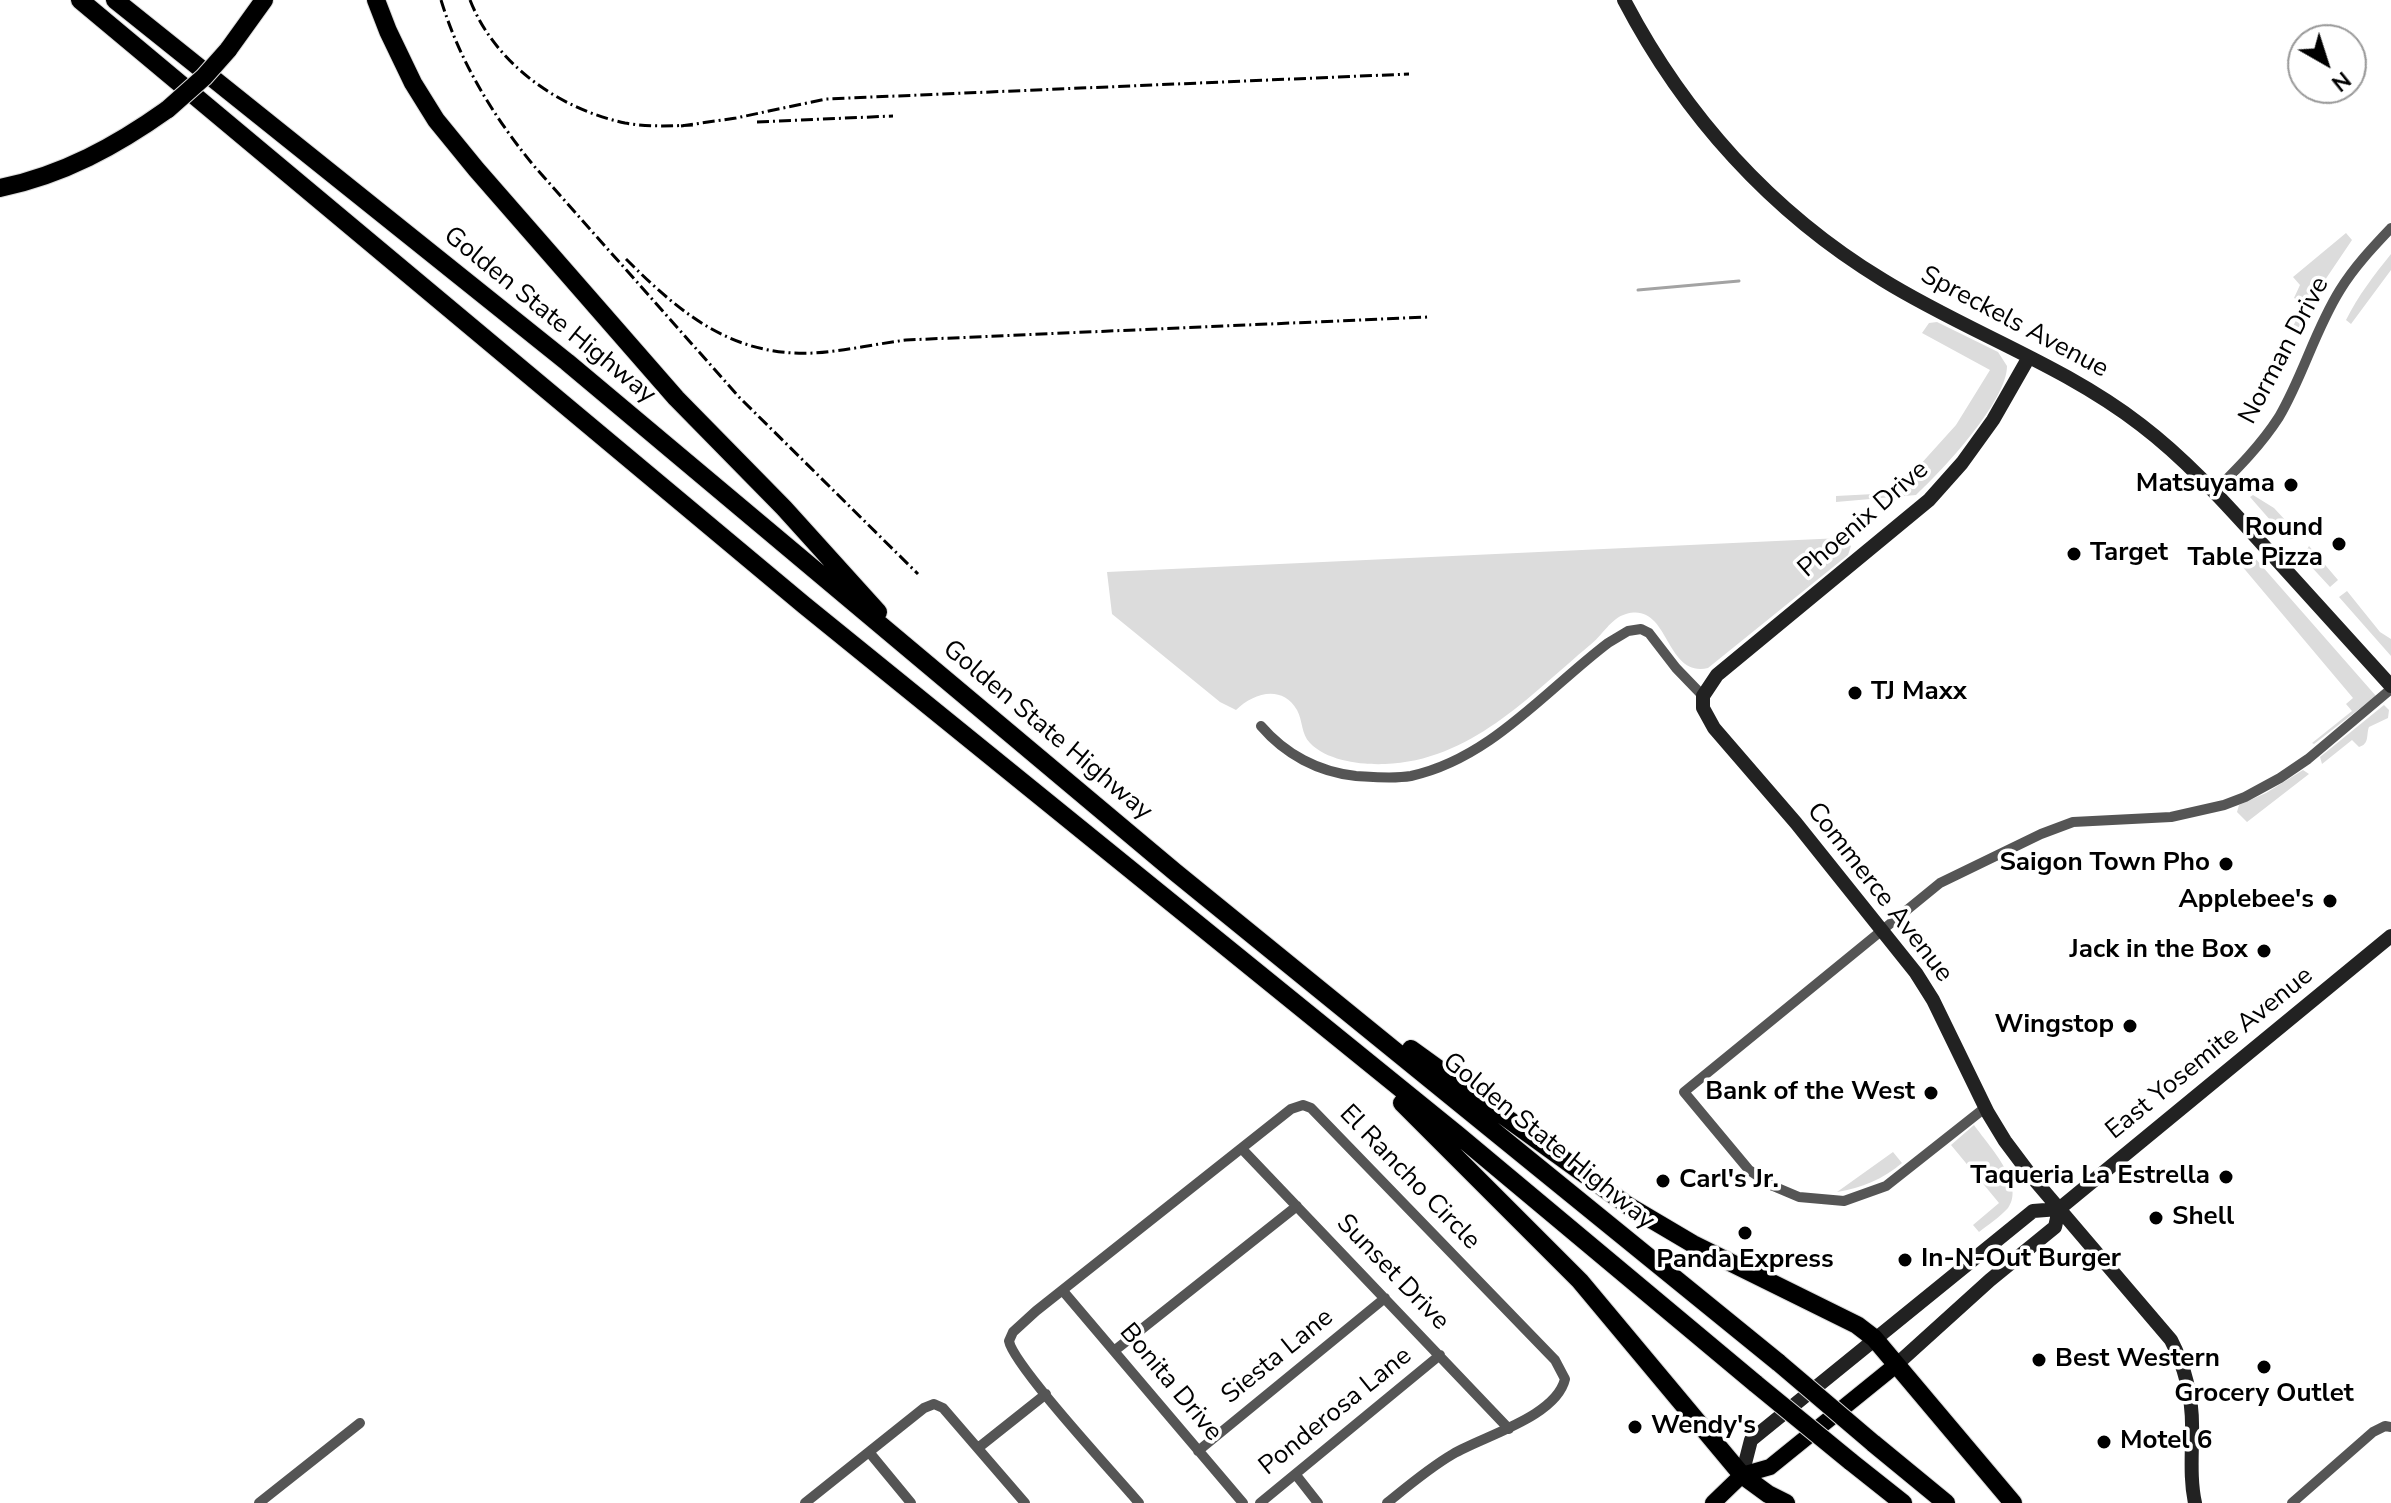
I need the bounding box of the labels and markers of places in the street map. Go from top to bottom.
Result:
place label: Matsuyama [2136,469,2275,501]
marker: Matsuyama [2282,476,2300,494]
place label: Round Table Pizza [2187,513,2323,574]
marker: Round Table Pizza [2330,535,2348,553]
place label: Target [2090,538,2168,570]
marker: Target [2065,545,2083,563]
place label: TJ Maxx [1871,677,1967,709]
marker: TJ Maxx [1846,684,1864,702]
place label: Saigon Town Pho [1999,848,2210,880]
marker: Saigon Town Pho [2217,855,2235,873]
place label: Applebee's [2178,885,2314,917]
marker: Applebee's [2321,892,2339,910]
place label: Jack in the Box [2069,935,2248,967]
marker: Jack in the Box [2255,942,2273,960]
place label: Wingstop [1995,1010,2114,1042]
marker: Wingstop [2121,1017,2139,1035]
place label: Bank of the West [1705,1077,1915,1109]
marker: Bank of the West [1922,1084,1940,1102]
place label: Taqueria La Estrella [1970,1161,2210,1193]
place label: Carl's Jr. [1679,1165,1779,1197]
marker: Taqueria La Estrella [2217,1168,2235,1186]
marker: Carl's Jr. [1654,1172,1672,1190]
place label: Shell [2172,1202,2234,1234]
marker: Shell [2147,1209,2165,1227]
marker: Panda Express [1736,1224,1754,1242]
place label: In-N-Out Burger [1921,1244,2121,1276]
place label: Panda Express [1656,1245,1834,1277]
marker: In-N-Out Burger [1896,1251,1914,1269]
place label: Best Western [2055,1344,2220,1376]
marker: Best Western [2030,1351,2048,1369]
marker: Grocery Outlet [2255,1358,2273,1376]
place label: Grocery Outlet [2174,1379,2354,1411]
place label: Wendy's [1651,1411,1756,1443]
marker: Wendy's [1626,1418,1644,1436]
place label: Motel 6 [2120,1426,2212,1458]
marker: Motel 6 [2095,1433,2113,1451]

